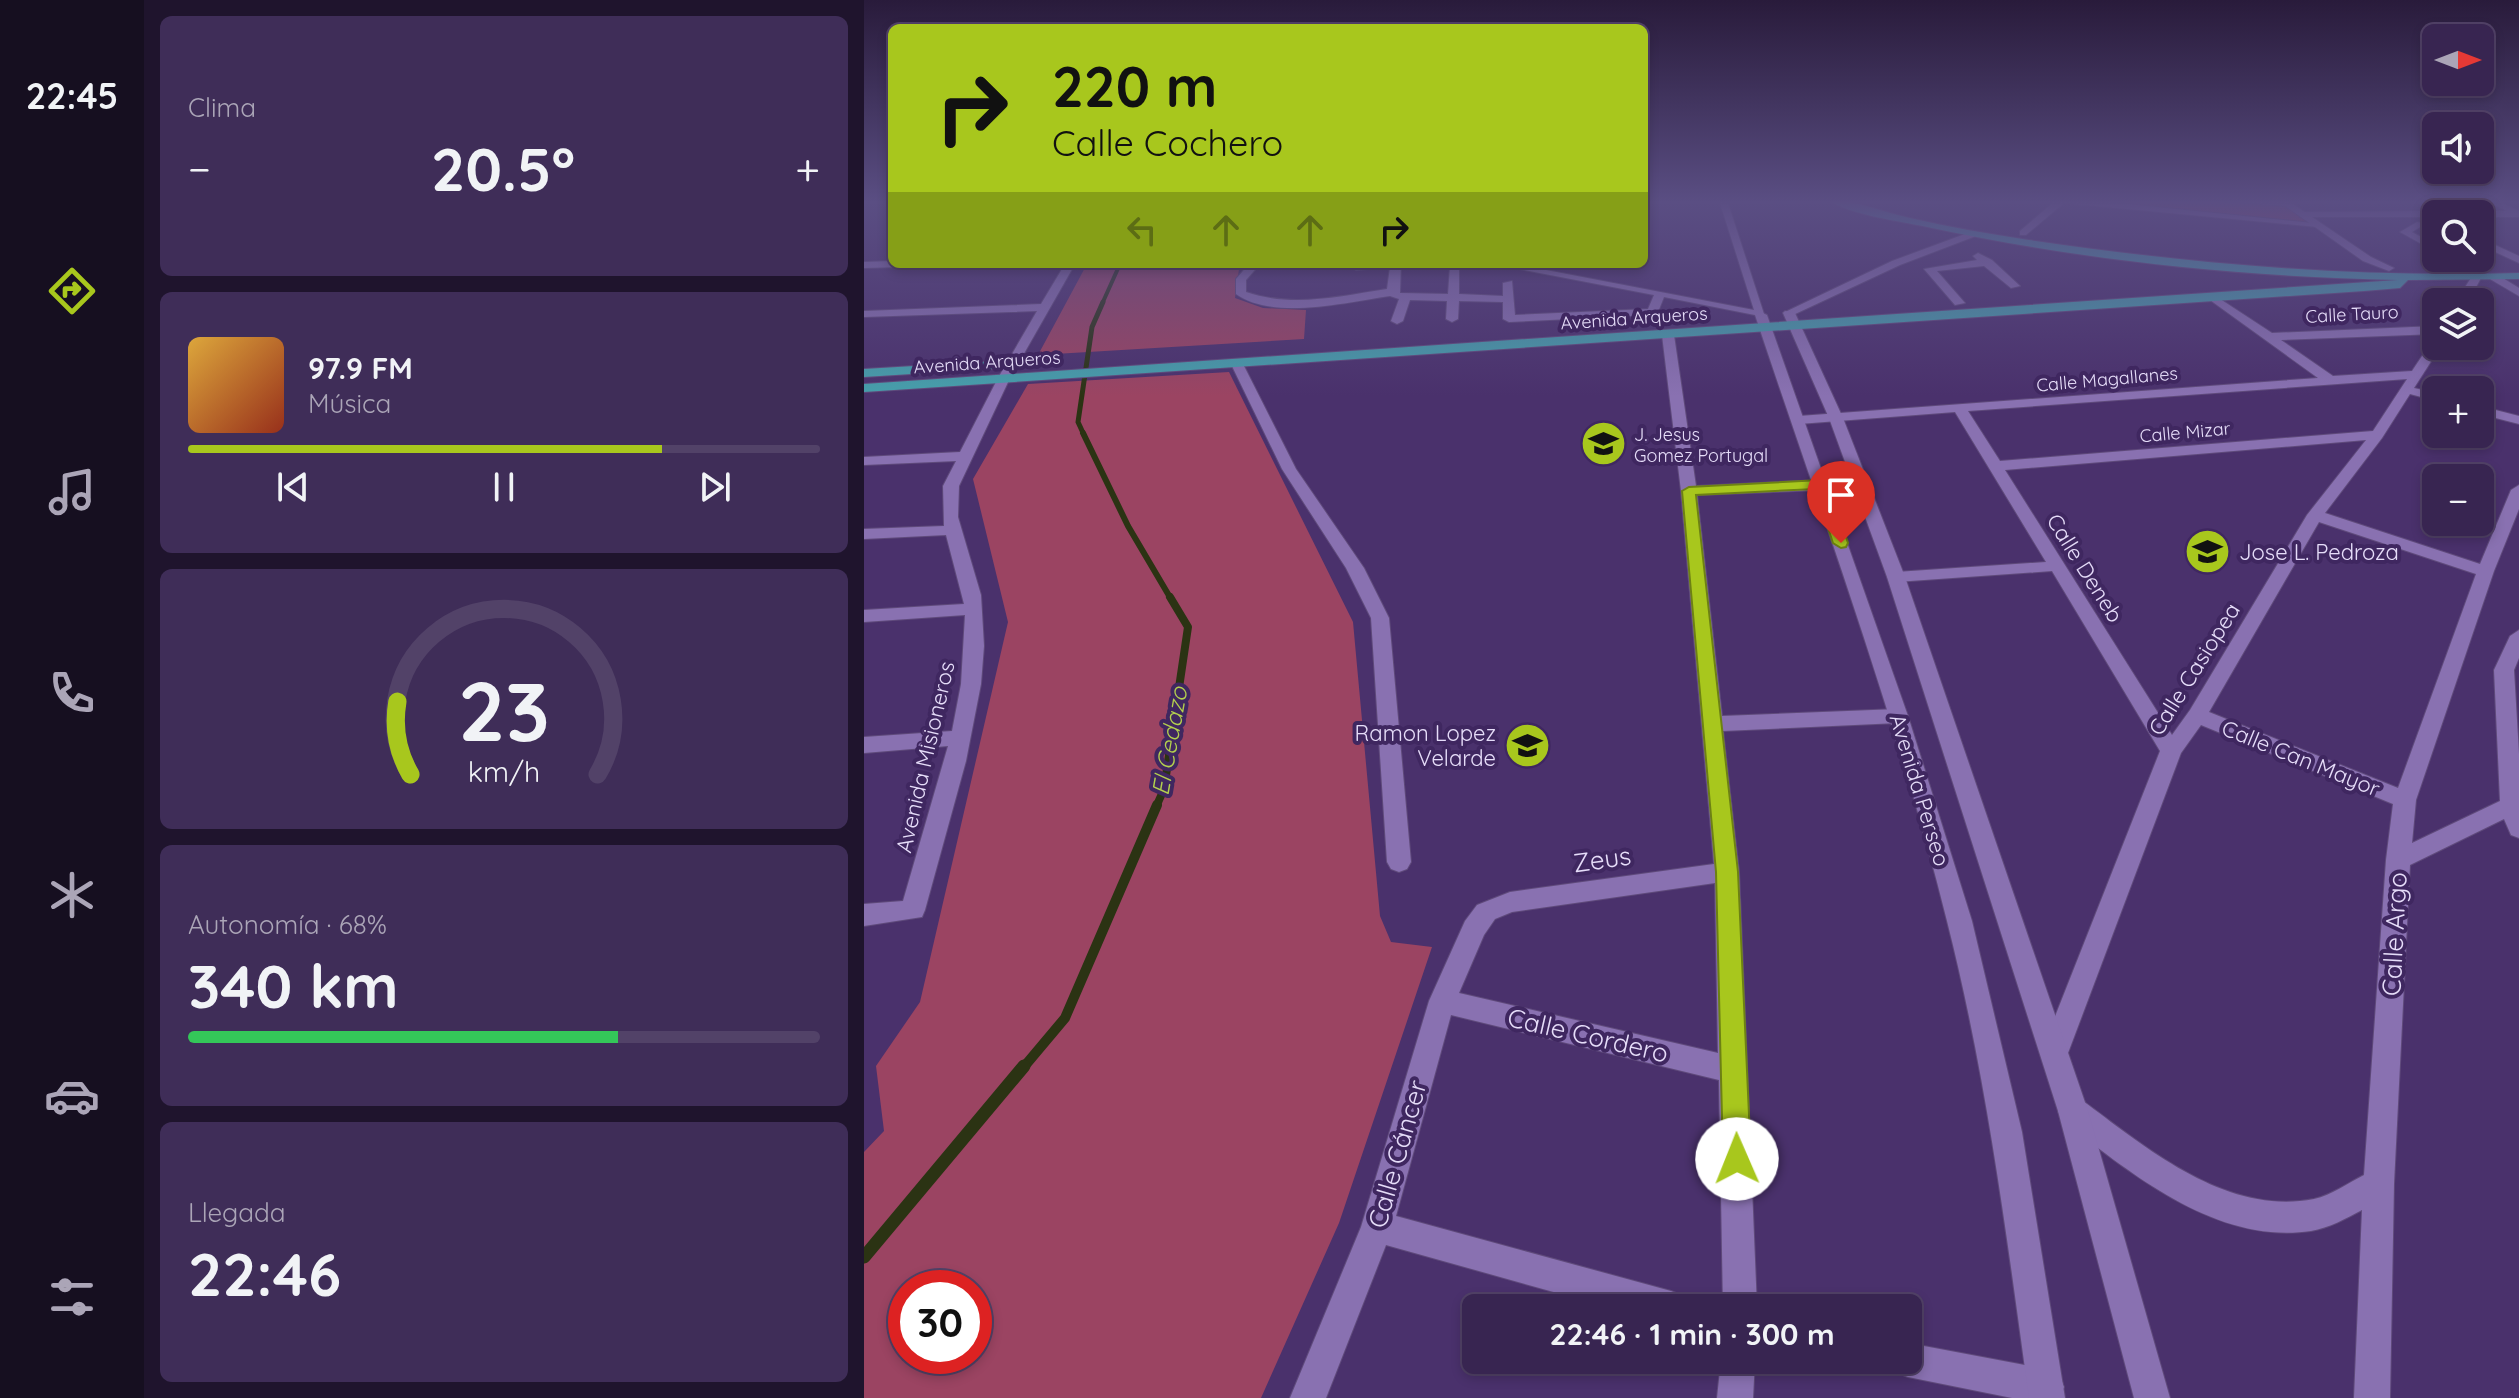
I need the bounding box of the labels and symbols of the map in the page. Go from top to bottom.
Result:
north arrow [2422,24,2494,96]
street label: Calle Tauro [2305,300,2399,328]
street label: Avenida Arqueros [1560,301,1708,335]
street label: Avenida Arqueros [913,345,1061,379]
street label: Calle Magallanes [2035,361,2179,397]
street label: Calle Mizar [2139,417,2231,447]
school or university icon: J. Jesus Gomez Portugal [1579,420,1627,468]
place label: J. Jesus Gomez Portugal [1634,423,1768,467]
pin [1807,461,1875,543]
street label: Calle Deneb [2041,508,2129,628]
school or university icon: Jose L. Pedroza [2184,528,2232,576]
place label: Jose L. Pedroza [2239,538,2399,566]
street label: Calle Casiopea [2142,597,2246,741]
street label: Avenida Misioneros [889,659,961,855]
water label: El Cedazo [1145,683,1194,798]
street label: Avenida Perseo [1884,711,1956,869]
street label: Calle Can Mayor [2218,714,2385,803]
place label: Ramon Lopez Velarde [1354,719,1496,772]
school or university icon: Ramon Lopez Velarde [1503,722,1551,770]
street label: Zeus [1571,839,1633,879]
street label: Calle Argo [2374,871,2414,997]
street label: Calle Cordero [1504,1000,1672,1070]
street label: Calle Cáncer [1360,1076,1434,1232]
position arrow [1695,1117,1779,1201]
speed limit sign: 30 [888,1270,992,1374]

